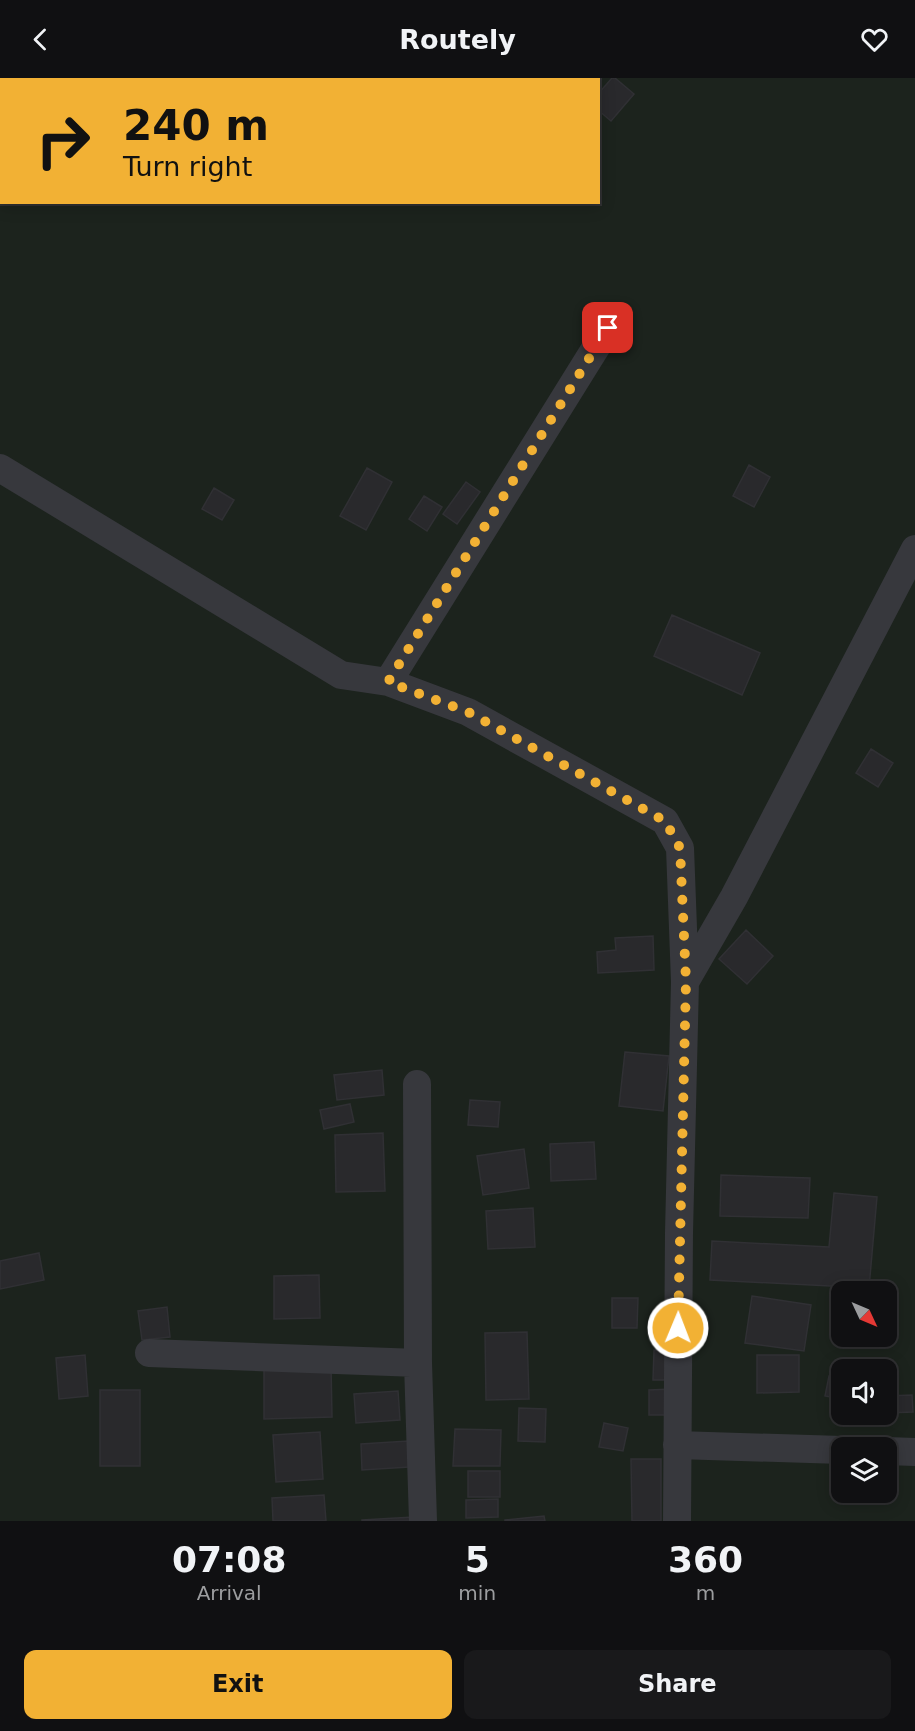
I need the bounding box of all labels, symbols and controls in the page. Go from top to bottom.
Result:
icon: back [24,23,57,56]
icon: heart [858,23,891,56]
text: Routely [399,24,516,55]
text: 240 m [123,101,269,150]
icon: right [24,102,102,180]
text: Turn right [123,151,252,182]
pin [582,302,633,353]
icon: arrive [591,311,624,344]
north arrow [831,1281,897,1347]
map controls [831,1281,897,1503]
position arrow [646,1296,710,1360]
button: sound [831,1359,897,1425]
button: layers [831,1437,897,1503]
text: 07:08 [172,1539,286,1580]
text: 5 [465,1539,490,1580]
text: 360 [668,1539,743,1580]
text: Arrival [197,1581,262,1605]
text: min [458,1581,496,1605]
text: m [696,1581,715,1605]
button: Exit [24,1650,452,1719]
button: Share [464,1650,891,1719]

